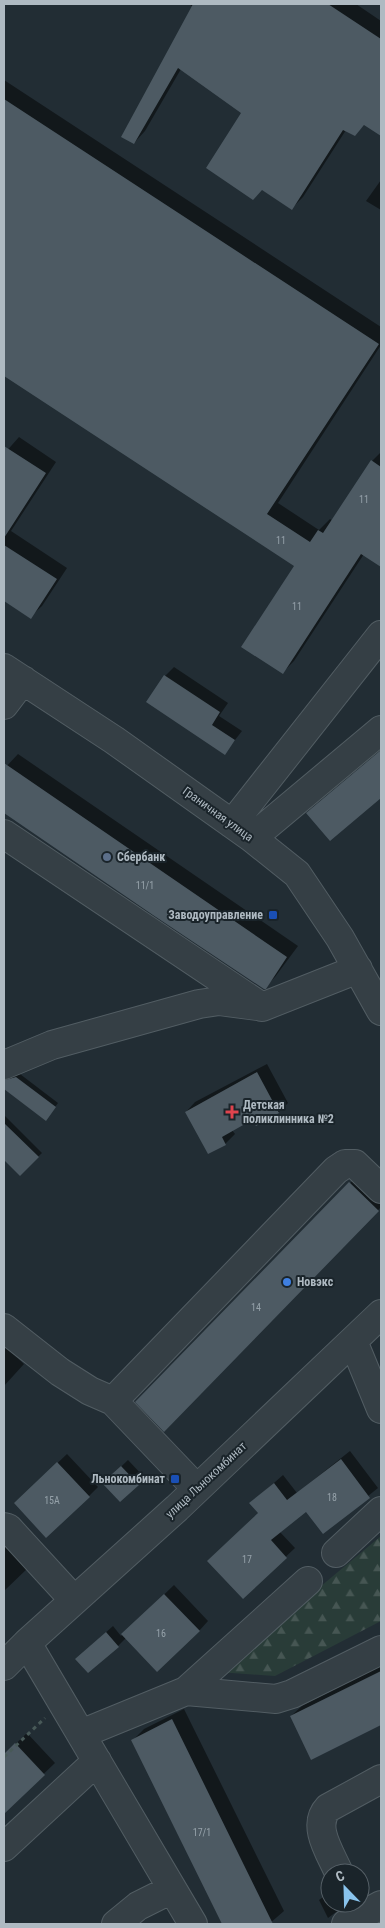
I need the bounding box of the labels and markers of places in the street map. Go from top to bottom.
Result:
place label: Сбербанк [117,850,165,864]
marker: Сбербанк [101,851,113,863]
place label: Заводоуправление [168,908,263,922]
marker: Заводоуправление [267,909,279,921]
place label: Детская поликлинника №2 [243,1098,334,1126]
marker: Детская поликлинника №2 [225,1105,239,1119]
place label: Новэкс [297,1275,334,1289]
marker: Новэкс [281,1276,293,1288]
place label: Льнокомбинат [91,1472,166,1486]
marker: Льнокомбинат [169,1473,181,1485]

